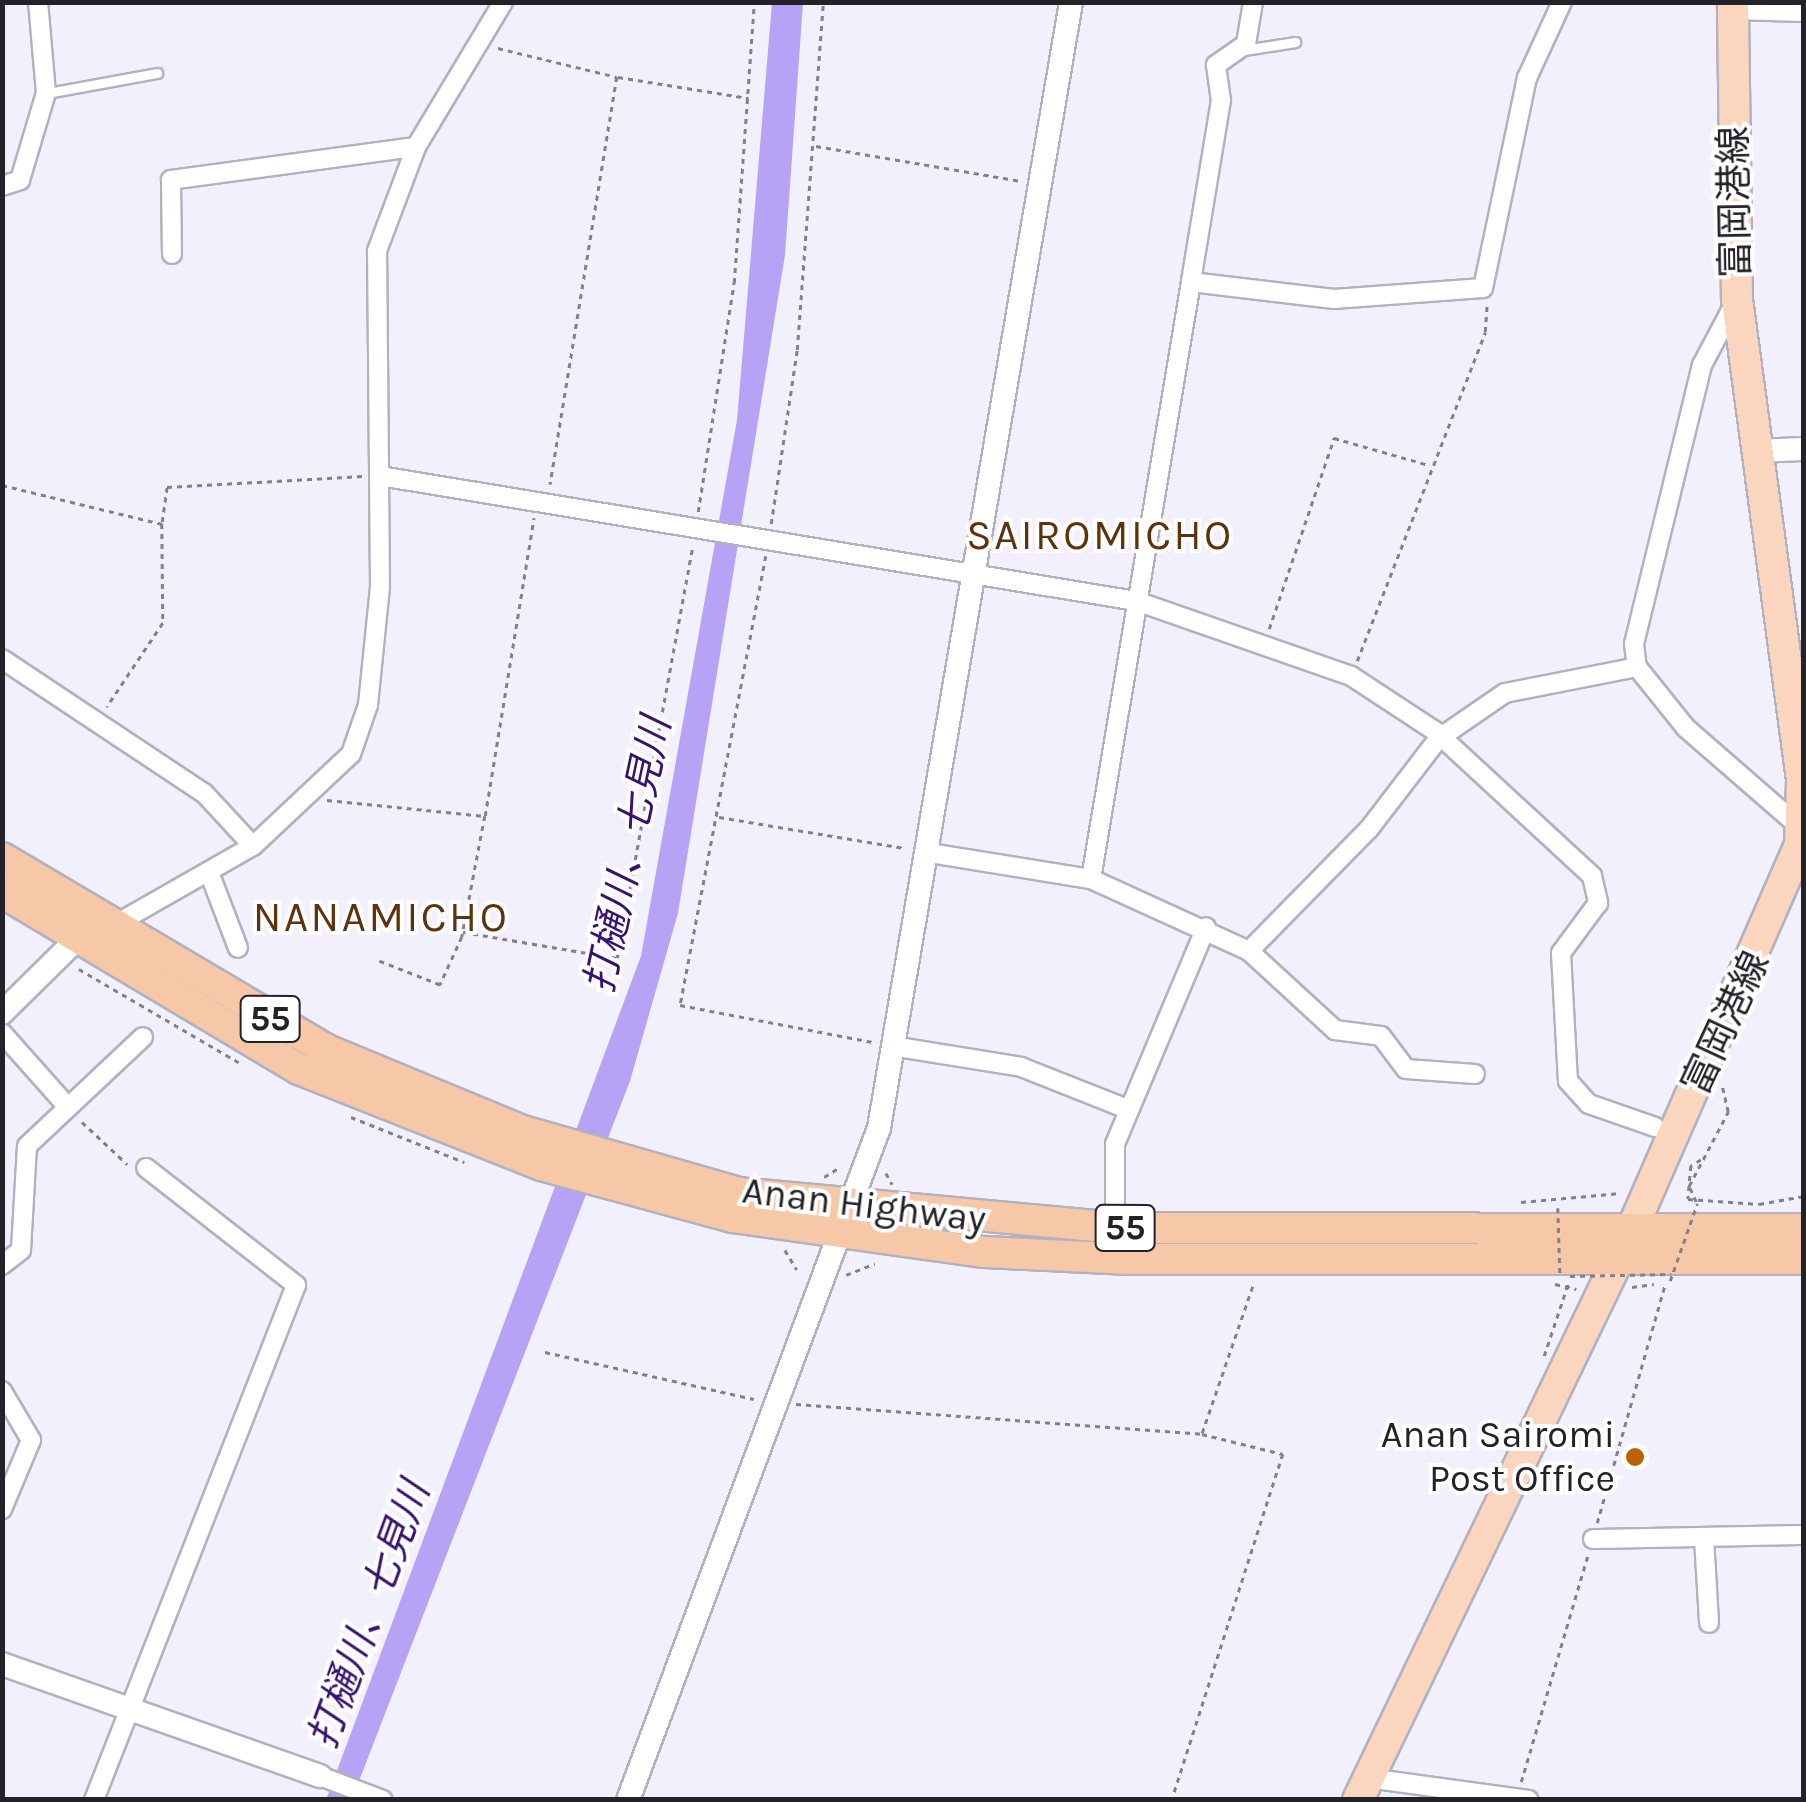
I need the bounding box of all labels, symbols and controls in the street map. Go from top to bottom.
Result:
street label: 富岡港線 [1711,126,1759,278]
district label: SAIROMICHO [966,510,1234,560]
water label: 打樋川、七見川 [575,713,681,997]
district label: NANAMICHO [253,892,509,942]
street label: 富岡港線 [1673,944,1779,1102]
road number: 55 [238,989,302,1049]
street label: Anan Highway [740,1167,988,1243]
road number: 55 [1092,1198,1158,1258]
place label: Anan Sairomi Post Office [1381,1412,1615,1502]
marker: Anan Sairomi Post Office [1624,1446,1646,1468]
water label: 打樋川、七見川 [299,1475,439,1755]

